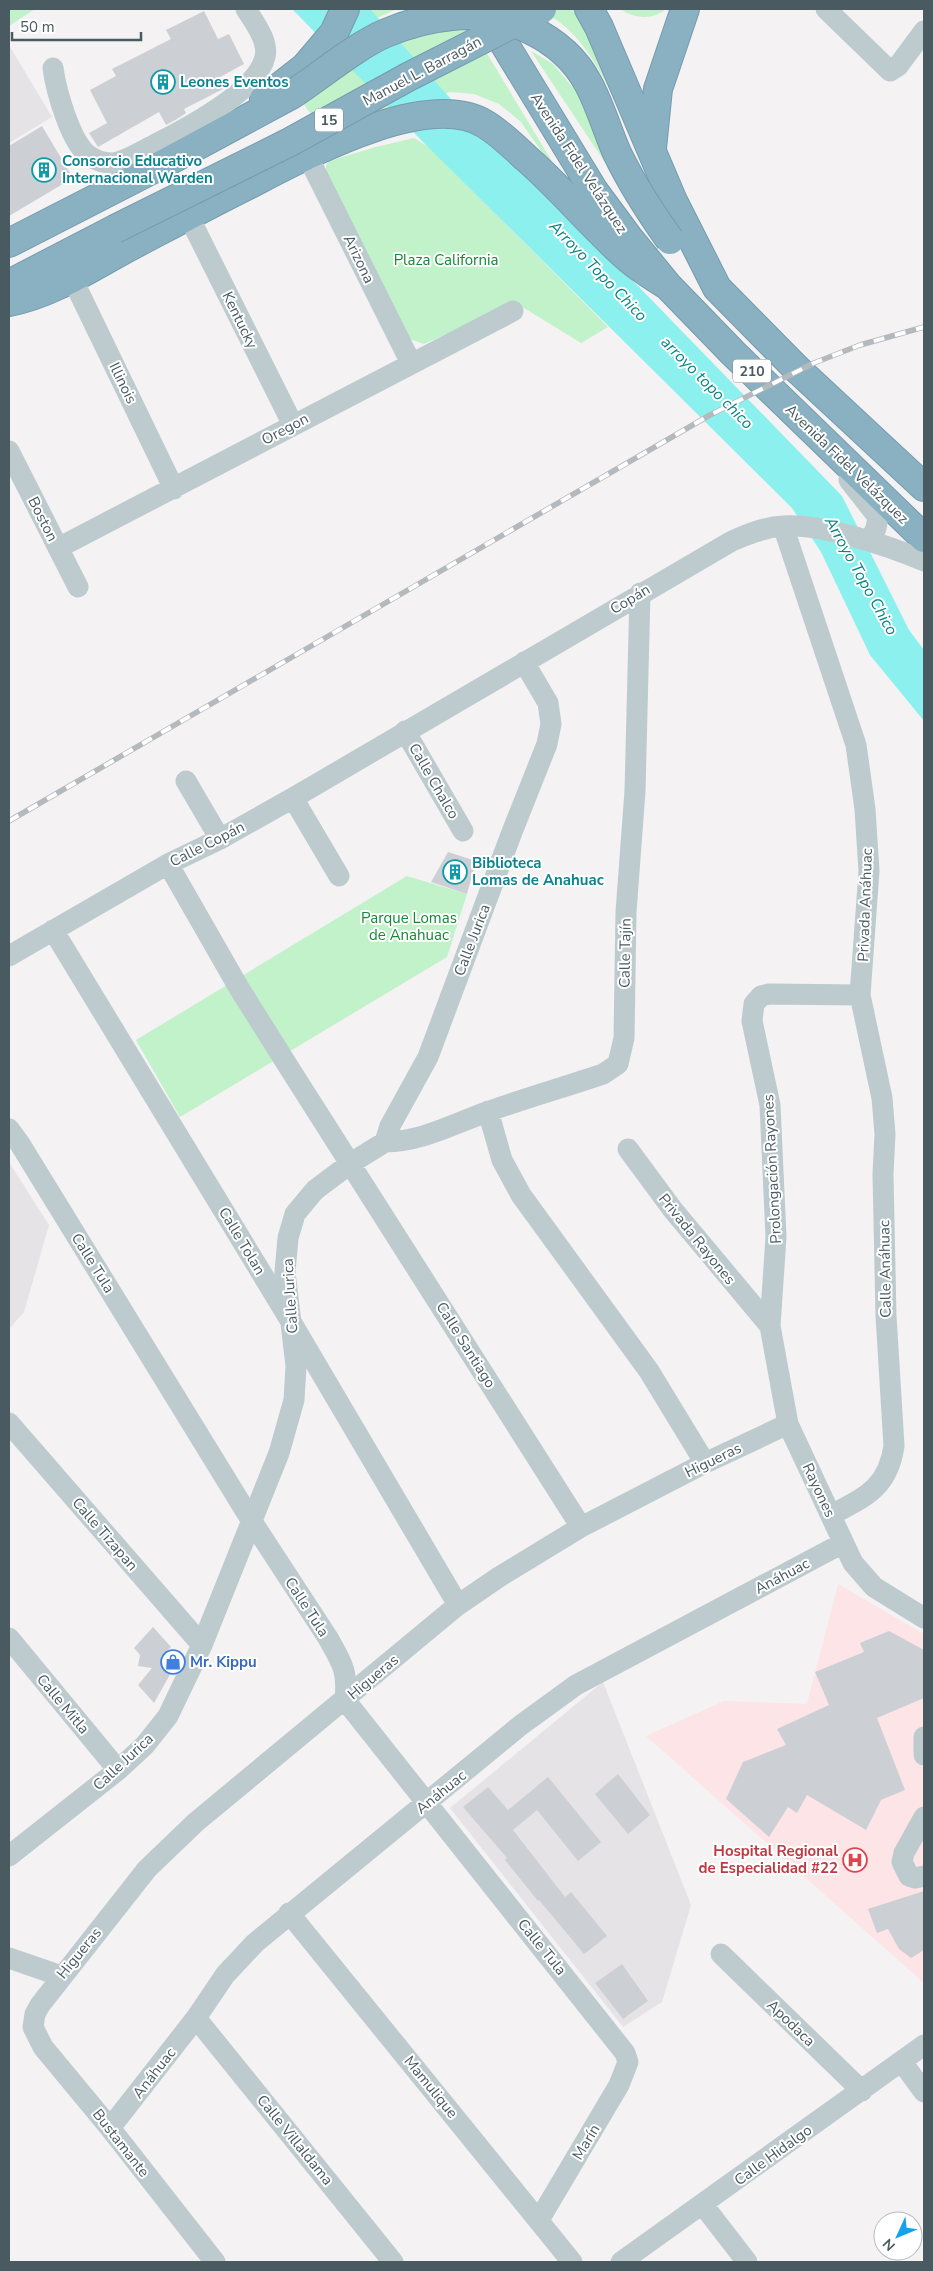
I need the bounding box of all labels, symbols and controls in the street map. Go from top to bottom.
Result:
scale bar [12,10,141,42]
text: 50 m [20,17,55,37]
street label: Manuel L. Barragán [359,31,485,111]
building icon: Leones Eventos [150,69,176,95]
place label: Leones Eventos [180,72,289,92]
street label: Avenida Fidel Velázquez [526,89,632,237]
road number: 15 [315,108,343,132]
place label: Consorcio Educativo Internacional Warden [62,151,213,188]
building icon: Consorcio Educativo Internacional Warden [31,157,57,183]
water label: Arroyo Topo Chico [543,215,652,326]
street label: Arizona [339,232,379,286]
park label: Plaza California [394,250,498,270]
street label: Kentucky [218,288,263,352]
water label: arroyo topo chico [656,332,758,434]
street label: Illinois [104,359,142,407]
road number: 210 [733,360,771,382]
street label: Avenida Fidel Velázquez [781,400,913,528]
street label: Oregon [258,408,312,450]
street label: Boston [23,493,63,545]
water label: Arroyo Topo Chico [819,512,903,639]
street label: Copán [606,579,654,619]
street label: Calle Chalco [404,739,464,823]
street label: Calle Copán [166,817,248,871]
street label: Privada Anáhuac [853,848,877,962]
place label: Biblioteca Lomas de Anahuac [472,853,604,890]
building icon: Biblioteca Lomas de Anahuac [442,859,468,885]
street label: Calle Jurica [449,901,495,979]
park label: Parque Lomas de Anahuac [361,908,457,945]
street label: Calle Tajín [614,918,636,988]
street label: Prolongación Rayones [758,1094,786,1244]
street label: Privada Rayones [654,1189,740,1289]
street label: Calle Tolan [214,1203,270,1279]
street label: Calle Anáhuac [874,1220,896,1318]
street label: Calle Tula [67,1229,119,1297]
street label: Calle Jurica [277,1258,303,1334]
street label: Calle Santiago [432,1298,500,1392]
street label: Higueras [681,1438,745,1482]
street label: Rayones [798,1460,840,1520]
street label: Calle Tizapan [68,1493,142,1575]
street label: Anáhuac [751,1553,813,1599]
street label: Calle Tula [280,1573,334,1641]
shop icon: Mr. Kippu [160,1649,186,1675]
street label: Higueras [343,1650,403,1704]
place label: Mr. Kippu [190,1652,257,1672]
street label: Calle Mitla [32,1670,94,1738]
street label: Calle Jurica [89,1729,157,1795]
street label: Anáhuac [412,1766,470,1818]
place label: Hospital Regional de Especialidad #22 [699,1841,838,1878]
hospital icon: Hospital Regional de Especialidad #22 [842,1847,868,1873]
street label: Calle Tula [513,1915,571,1979]
street label: Higueras [52,1923,106,1983]
street label: Apodaca [763,1995,819,2051]
street label: Anáhuac [128,2043,180,2103]
street label: Mamulique [400,2052,462,2122]
street label: Calle Villaldama [252,2091,338,2189]
street label: Bustamante [88,2105,154,2181]
street label: Marín [568,2120,604,2164]
street label: Calle Hidalgo [730,2120,816,2190]
north arrow [873,2211,923,2261]
text: N [879,2234,899,2255]

